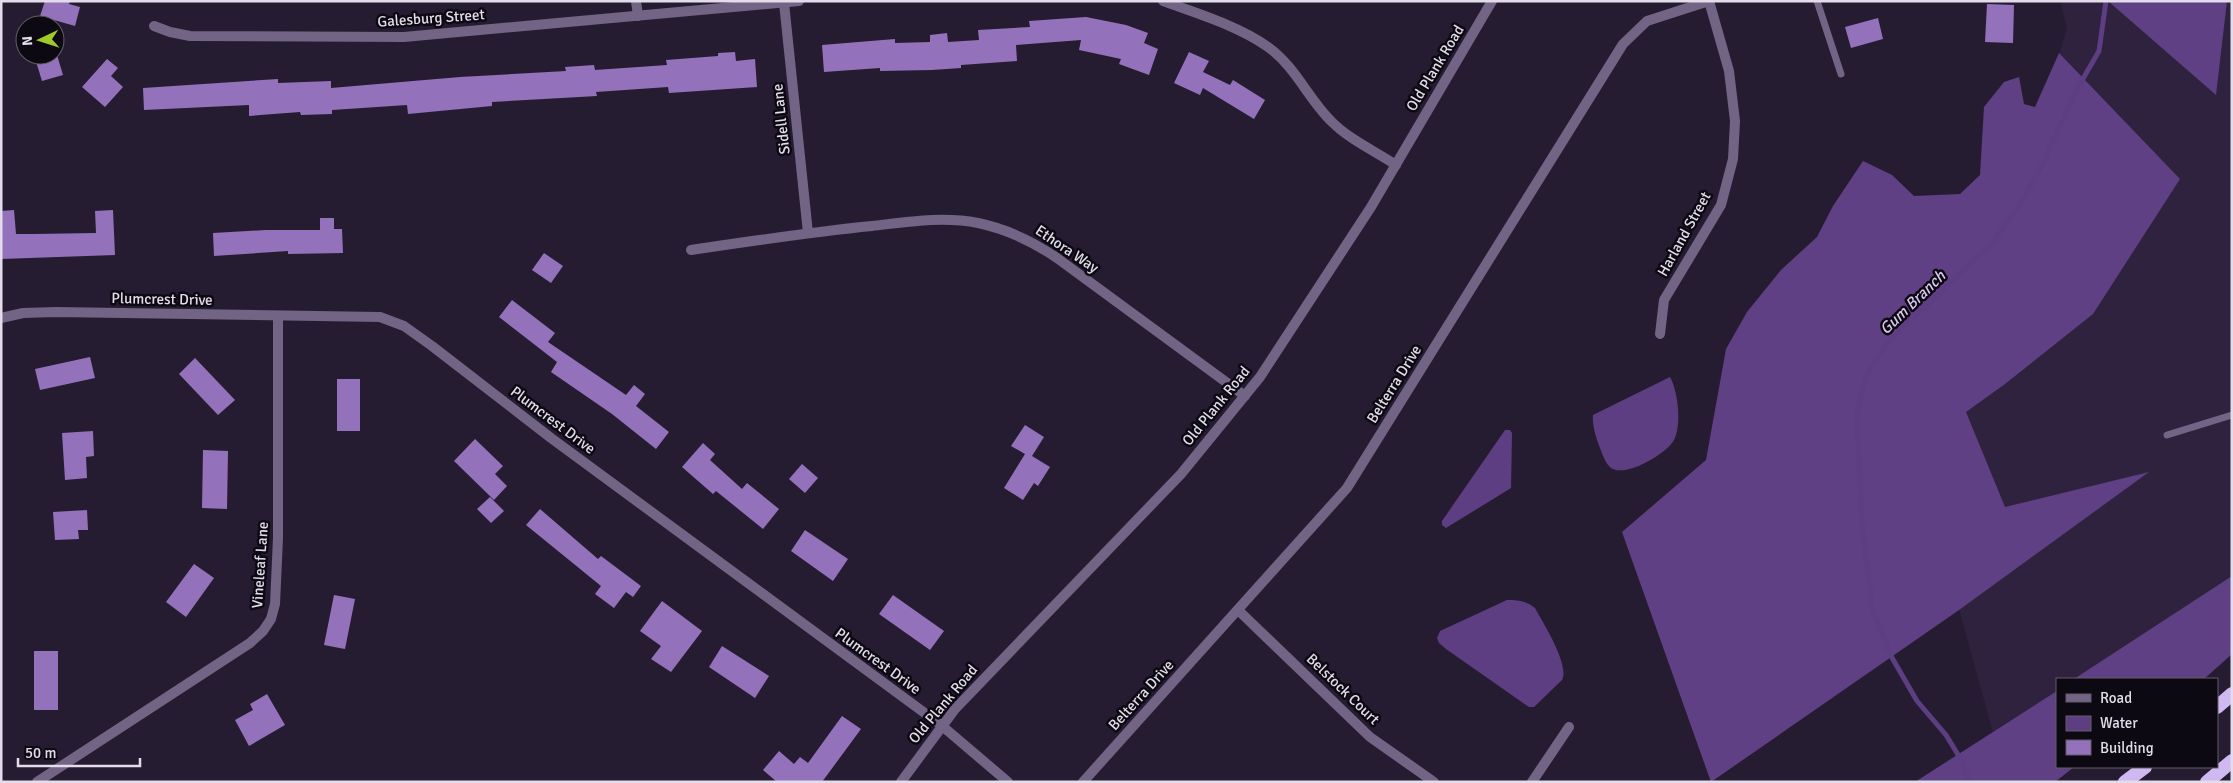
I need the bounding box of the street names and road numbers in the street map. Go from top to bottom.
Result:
street label: Galesburg Street [377,5,485,31]
street label: Old Plank Road [1402,22,1468,114]
street label: Sidell Lane [768,83,794,155]
street label: Harland Street [1653,189,1715,279]
street label: Ethora Way [1032,221,1102,277]
street label: Plumcrest Drive [111,289,213,309]
street label: Belterra Drive [1363,342,1425,426]
street label: Old Plank Road [1178,363,1254,449]
street label: Plumcrest Drive [507,382,599,458]
street label: Vineleaf Lane [248,521,272,609]
street label: Plumcrest Drive [832,624,924,698]
street label: Belstock Court [1303,650,1383,728]
street label: Belterra Drive [1105,656,1177,734]
street label: Old Plank Road [905,661,981,747]

